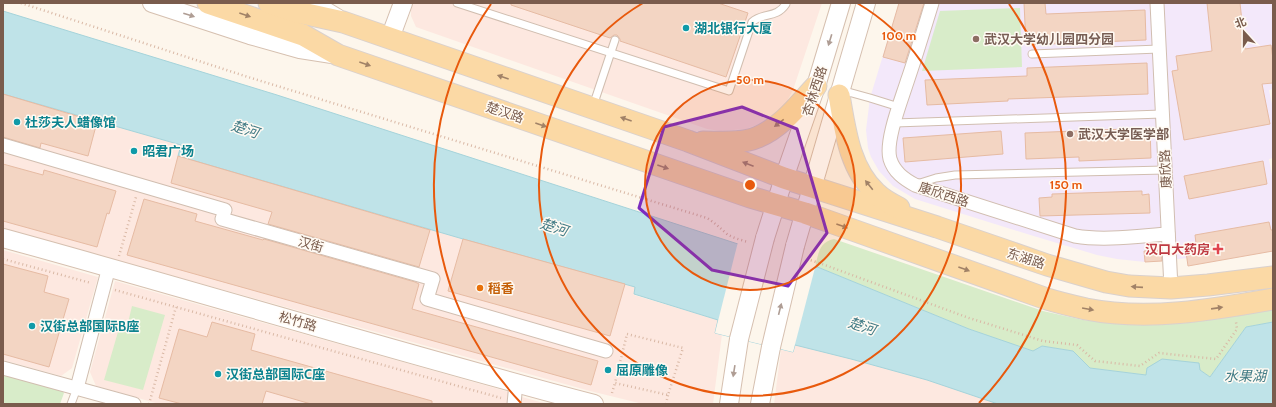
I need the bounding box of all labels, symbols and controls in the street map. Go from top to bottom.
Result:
one-way arrow [183,12,195,18]
north arrow [1224,12,1264,52]
one-way arrow [239,13,251,19]
text: 北 [1233,14,1248,31]
place label: 湖北银行大厦 [694,20,772,36]
marker: 湖北银行大厦 [681,23,691,33]
text: 100 m [882,28,916,43]
place label: 武汉大学幼儿园四分园 [984,31,1114,47]
marker: 武汉大学幼儿园四分园 [971,34,981,44]
one-way arrow [827,35,833,47]
one-way arrow [359,61,371,67]
street label: 杏林西路 [798,64,830,118]
text: 50 m [736,72,764,87]
one-way arrow [497,74,509,80]
street label: 楚汉路 [484,98,526,126]
place label: 杜莎夫人蜡像馆 [25,114,116,130]
water label: 楚河 [229,116,264,143]
one-way arrow [619,116,631,122]
marker: 杜莎夫人蜡像馆 [12,117,22,127]
one-way arrow [773,119,784,128]
one-way arrow [535,122,547,128]
place label: 武汉大学医学部 [1078,126,1169,142]
marker: 武汉大学医学部 [1065,129,1075,139]
place label: 昭君广场 [142,143,194,159]
marker: 昭君广场 [129,146,139,156]
street label: 康欣路 [1156,149,1174,189]
one-way arrow [741,161,753,167]
one-way arrow [658,165,670,171]
text: 150 m [1050,177,1082,192]
centre of rings [743,178,757,192]
street label: 康欣西路 [917,178,971,210]
one-way arrow [865,180,873,191]
water label: 楚河 [538,214,573,241]
one-way arrow [836,223,848,229]
street label: 汉街 [296,233,326,255]
place label: 汉口大药房 [1145,241,1210,257]
street label: 东湖路 [1005,244,1047,272]
marker: 汉口大药房 [1213,244,1223,254]
one-way arrow [959,267,971,273]
place label: 稻香 [488,280,514,296]
marker: 稻香 [475,283,485,293]
one-way arrow [1131,283,1143,290]
one-way arrow [777,303,783,315]
one-way arrow [1211,305,1223,311]
one-way arrow [1082,306,1094,312]
street label: 松竹路 [277,308,319,334]
water label: 楚河 [846,313,881,340]
place label: 汉街总部国际B座 [40,318,139,334]
marker: 汉街总部国际B座 [27,321,37,331]
place label: 屈原雕像 [616,362,668,378]
marker: 屈原雕像 [603,365,613,375]
one-way arrow [731,365,737,377]
place label: 汉街总部国际C座 [226,366,325,382]
water label: 水果湖 [1224,367,1268,385]
marker: 汉街总部国际C座 [213,369,223,379]

